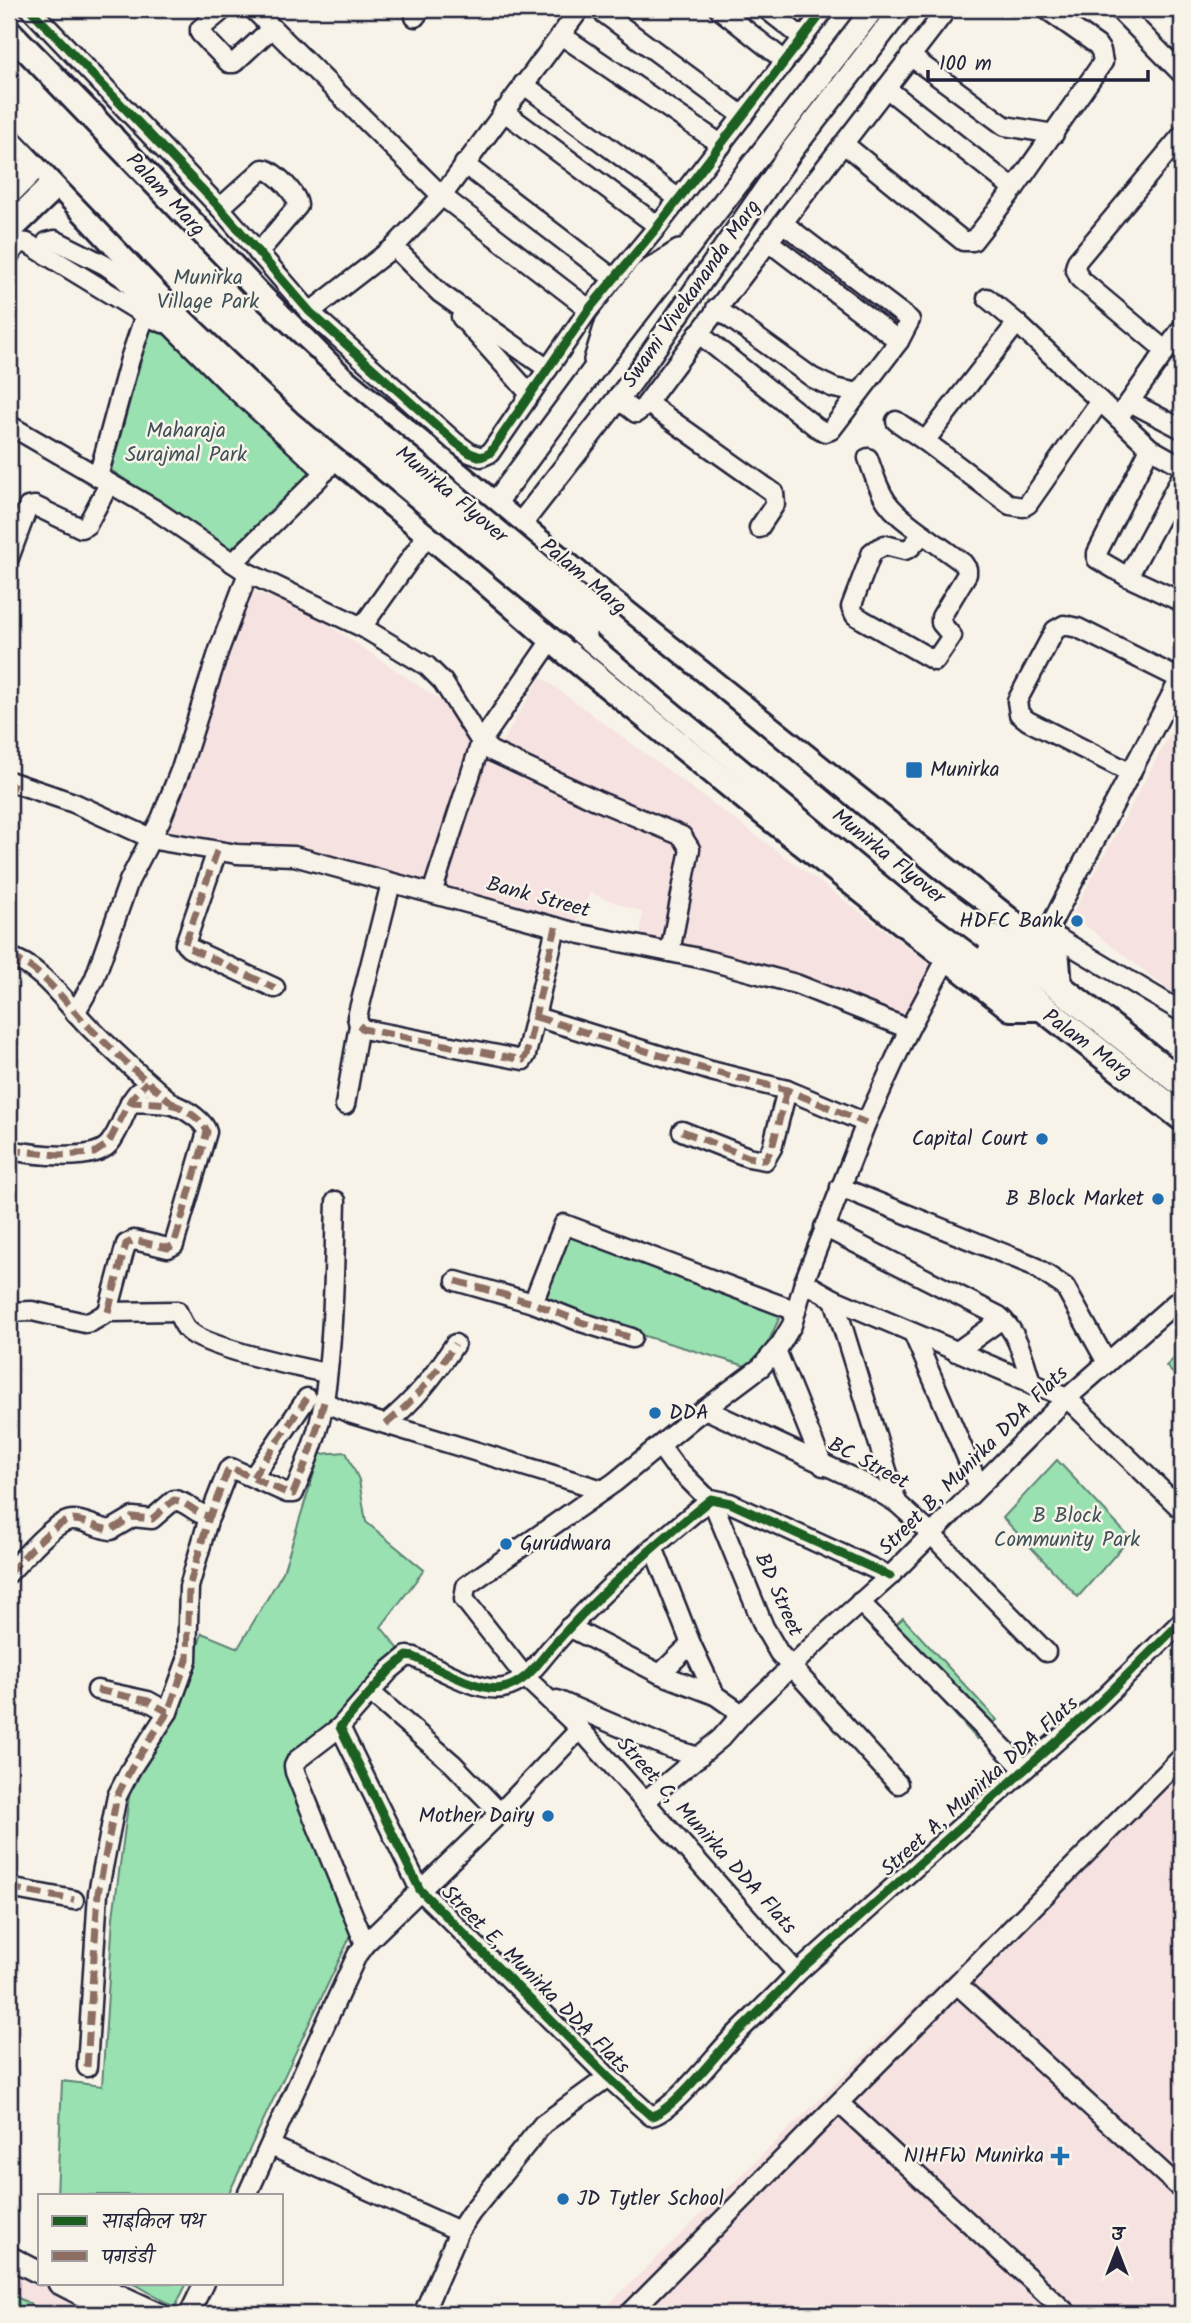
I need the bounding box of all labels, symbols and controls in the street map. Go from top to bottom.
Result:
scale bar [928,38,1149,82]
text: 100 m [939,48,992,81]
street label: Palam Marg [117,145,213,245]
street label: Swami Vivekananda Marg [614,193,770,395]
park label: Munirka Village Park [157,262,259,319]
park label: Maharaja Surajmal Park [125,415,247,472]
street label: Munirka Flyover [387,438,516,553]
street label: Palam Marg [532,531,634,623]
place label: Munirka [930,754,1000,787]
marker: Munirka [904,760,924,780]
street label: Munirka Flyover [824,801,953,914]
street label: Bank Street [483,868,594,928]
place label: HDFC Bank [959,905,1063,938]
marker: HDFC Bank [1069,913,1085,929]
street label: Palam Marg [1035,1001,1139,1089]
place label: Capital Court [912,1123,1029,1156]
marker: Capital Court [1034,1131,1050,1147]
place label: B Block Market [1006,1183,1145,1216]
marker: B Block Market [1150,1191,1166,1207]
street label: Street B, Munirka DDA Flats [871,1358,1077,1564]
place label: DDA [669,1397,709,1430]
marker: DDA [647,1405,663,1421]
street label: BC Street [822,1429,915,1500]
park label: B Block Community Park [994,1500,1140,1557]
place label: Gurudwara [520,1528,611,1561]
marker: Gurudwara [498,1536,514,1552]
street label: BD Street [745,1548,811,1643]
street label: Street A, Munirka DDA Flats [873,1689,1087,1885]
street label: Street C, Munirka DDA Flats [608,1730,804,1942]
place label: Mother Dairy [419,1800,534,1833]
marker: Mother Dairy [540,1808,556,1824]
street label: Street E, Munirka DDA Flats [433,1878,637,2082]
place label: NIHFW Munirka [904,2140,1044,2173]
marker: NIHFW Munirka [1050,2146,1070,2166]
place label: JD Tytler School [577,2183,724,2216]
marker: JD Tytler School [555,2191,571,2207]
legend [38,2194,284,2284]
text: साइकिल पथ [102,2206,208,2239]
north arrow [1082,2214,1152,2284]
text: उ [1111,2220,1127,2250]
text: पगडंडी [101,2242,158,2275]

